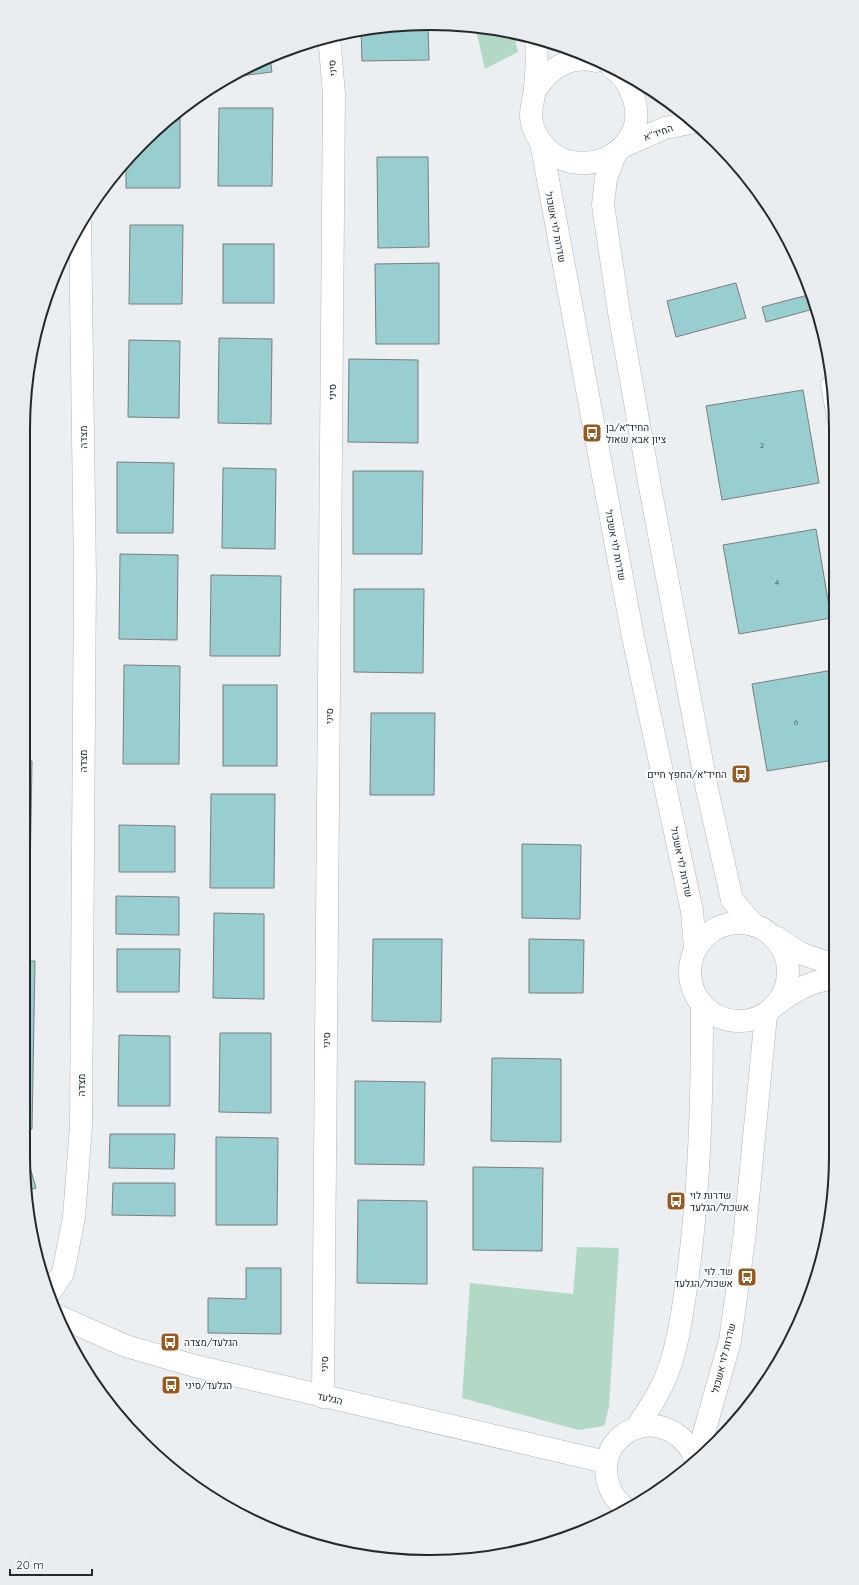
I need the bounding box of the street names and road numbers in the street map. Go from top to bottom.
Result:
street label: סיני [325,59,340,77]
street label: החיד"א [642,121,675,144]
street label: שדרות לוי אשכול [542,191,569,264]
street label: סיני [326,384,339,400]
street label: מצדה [77,425,90,449]
street label: שדרות לוי אשכול [602,509,629,582]
street label: סיני [323,708,336,724]
street label: מצדה [77,750,90,772]
street label: שדרות לוי אשכול [668,826,695,899]
street label: סיני [320,1032,333,1048]
street label: מצדה [75,1074,88,1096]
street label: שדרות לוי אשכול [709,1322,738,1394]
street label: סיני [318,1356,331,1372]
street label: הגלעד [316,1389,344,1408]

